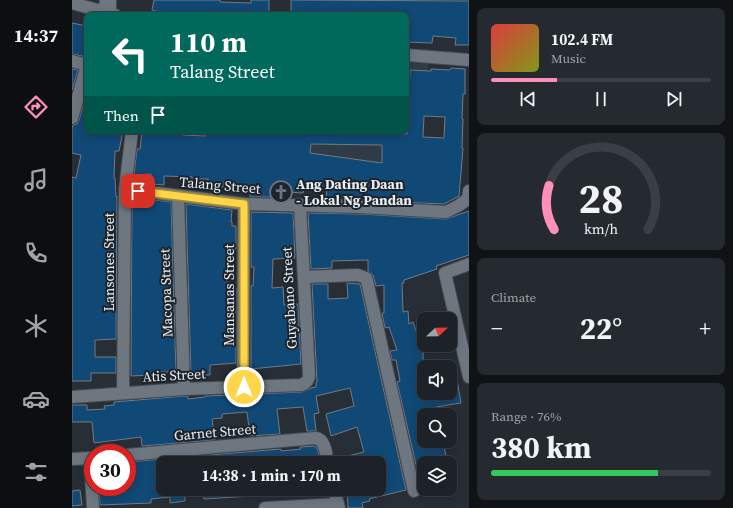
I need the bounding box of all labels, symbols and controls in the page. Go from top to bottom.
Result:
text: 14:37 [14,23,58,48]
text: 110 m [170,23,247,61]
icon: left [104,28,156,80]
text: 102.4 FM [551,29,613,50]
text: Music [551,50,586,67]
text: Talang Street [170,59,275,84]
icon: previous [517,88,539,110]
icon: pause [590,88,612,110]
icon: next [663,88,685,110]
icon: directions [22,93,50,121]
icon: arrive [147,104,169,126]
text: Then [104,105,139,126]
icon: music [22,166,50,194]
text: 28 [578,169,624,226]
street label: Talang Street [179,171,262,199]
pin [121,174,155,208]
place label: Ang Dating Daan - Lokal Ng Pandan [296,174,412,210]
church icon: Ang Dating Daan - Lokal Ng Pandan [268,179,294,205]
icon: arrive [127,180,149,202]
street label: Lansones Street [99,212,119,311]
text: km/h [584,218,618,238]
icon: phone [22,239,50,267]
street label: Mansanas Street [219,243,239,346]
street label: Guyabano Street [276,246,302,350]
street label: Macopa Street [154,248,178,338]
text: Climate [491,289,536,306]
text: 22° [580,308,622,349]
icon: climate [22,312,50,340]
north arrow [417,312,457,352]
map controls [417,312,457,496]
text: − [491,313,503,343]
text: + [699,313,711,343]
button: sound [417,360,457,400]
street label: Atis Street [142,363,207,387]
position arrow [223,366,265,408]
icon: car [22,385,50,413]
button: search [417,408,457,448]
text: Range · 76% [491,408,562,425]
street label: Garnet Street [173,418,257,446]
text: 380 km [491,427,591,468]
speed limit sign: 30 [84,444,136,496]
button: layers [417,456,457,496]
icon: filters [22,458,50,486]
text: 14:38 · 1 min · 170 m [202,465,341,486]

